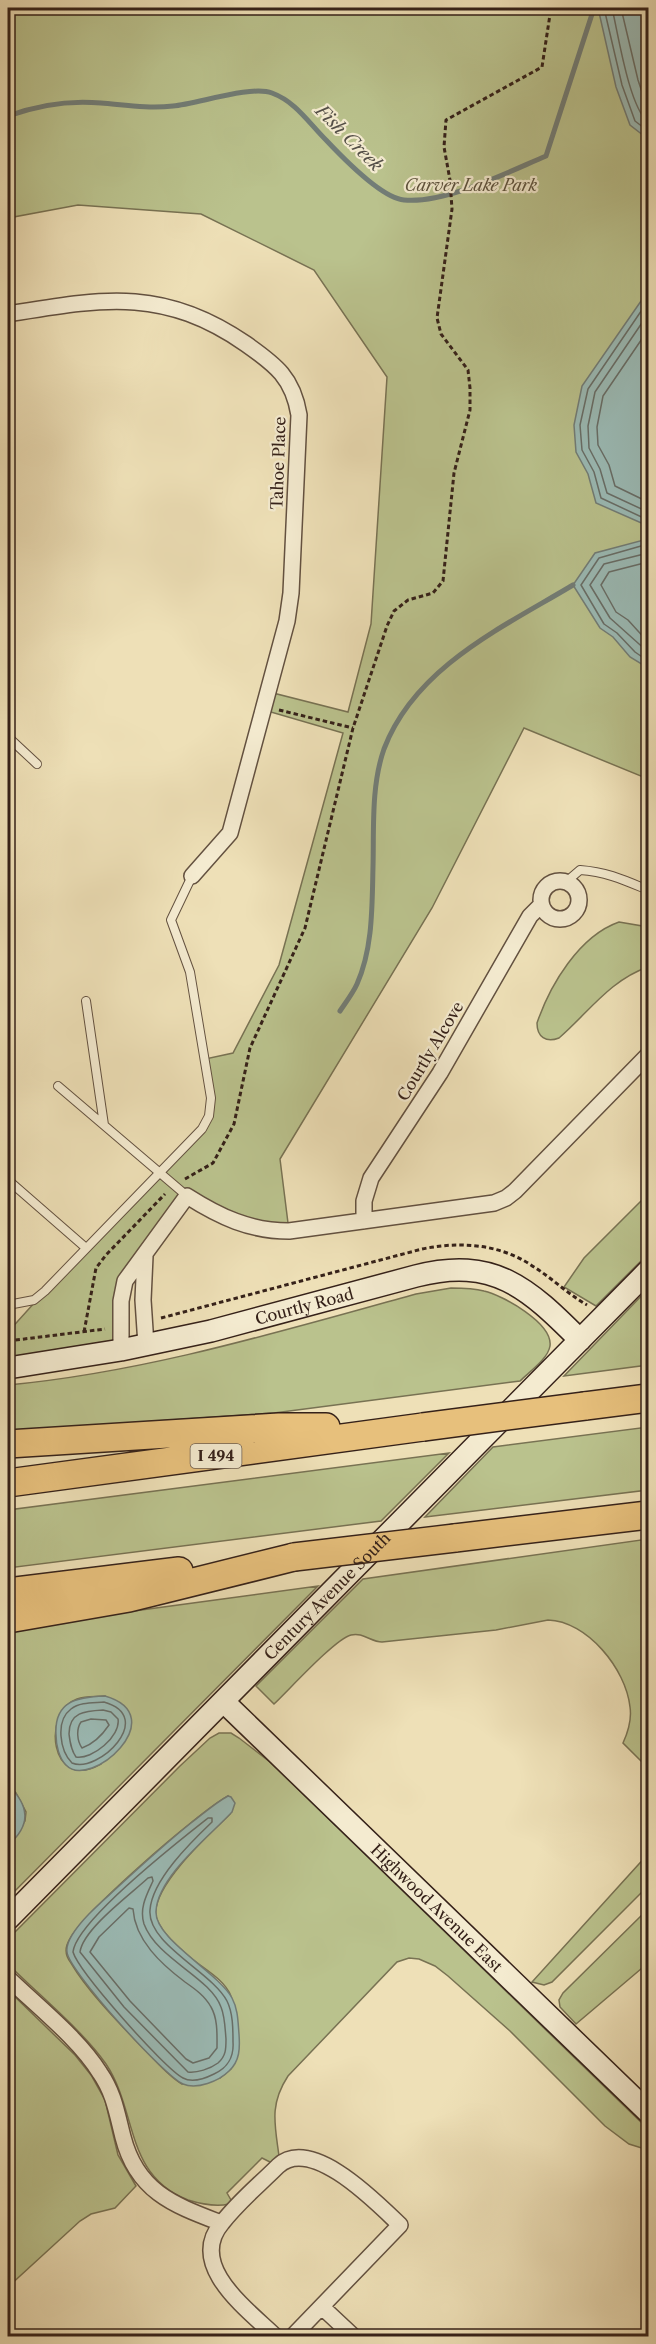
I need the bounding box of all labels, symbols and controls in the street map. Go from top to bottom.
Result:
water label: Fish Creek [310,99,388,177]
park label: Carver Lake Park [405,175,538,195]
street label: Tahoe Place [266,416,290,510]
street label: Courtly Alcove [392,998,468,1104]
street label: Courtly Road [253,1283,356,1329]
road number: I 494 [190,1444,242,1468]
street label: Century Avenue South [260,1528,395,1664]
street label: Highwood Avenue East [367,1840,507,1976]

